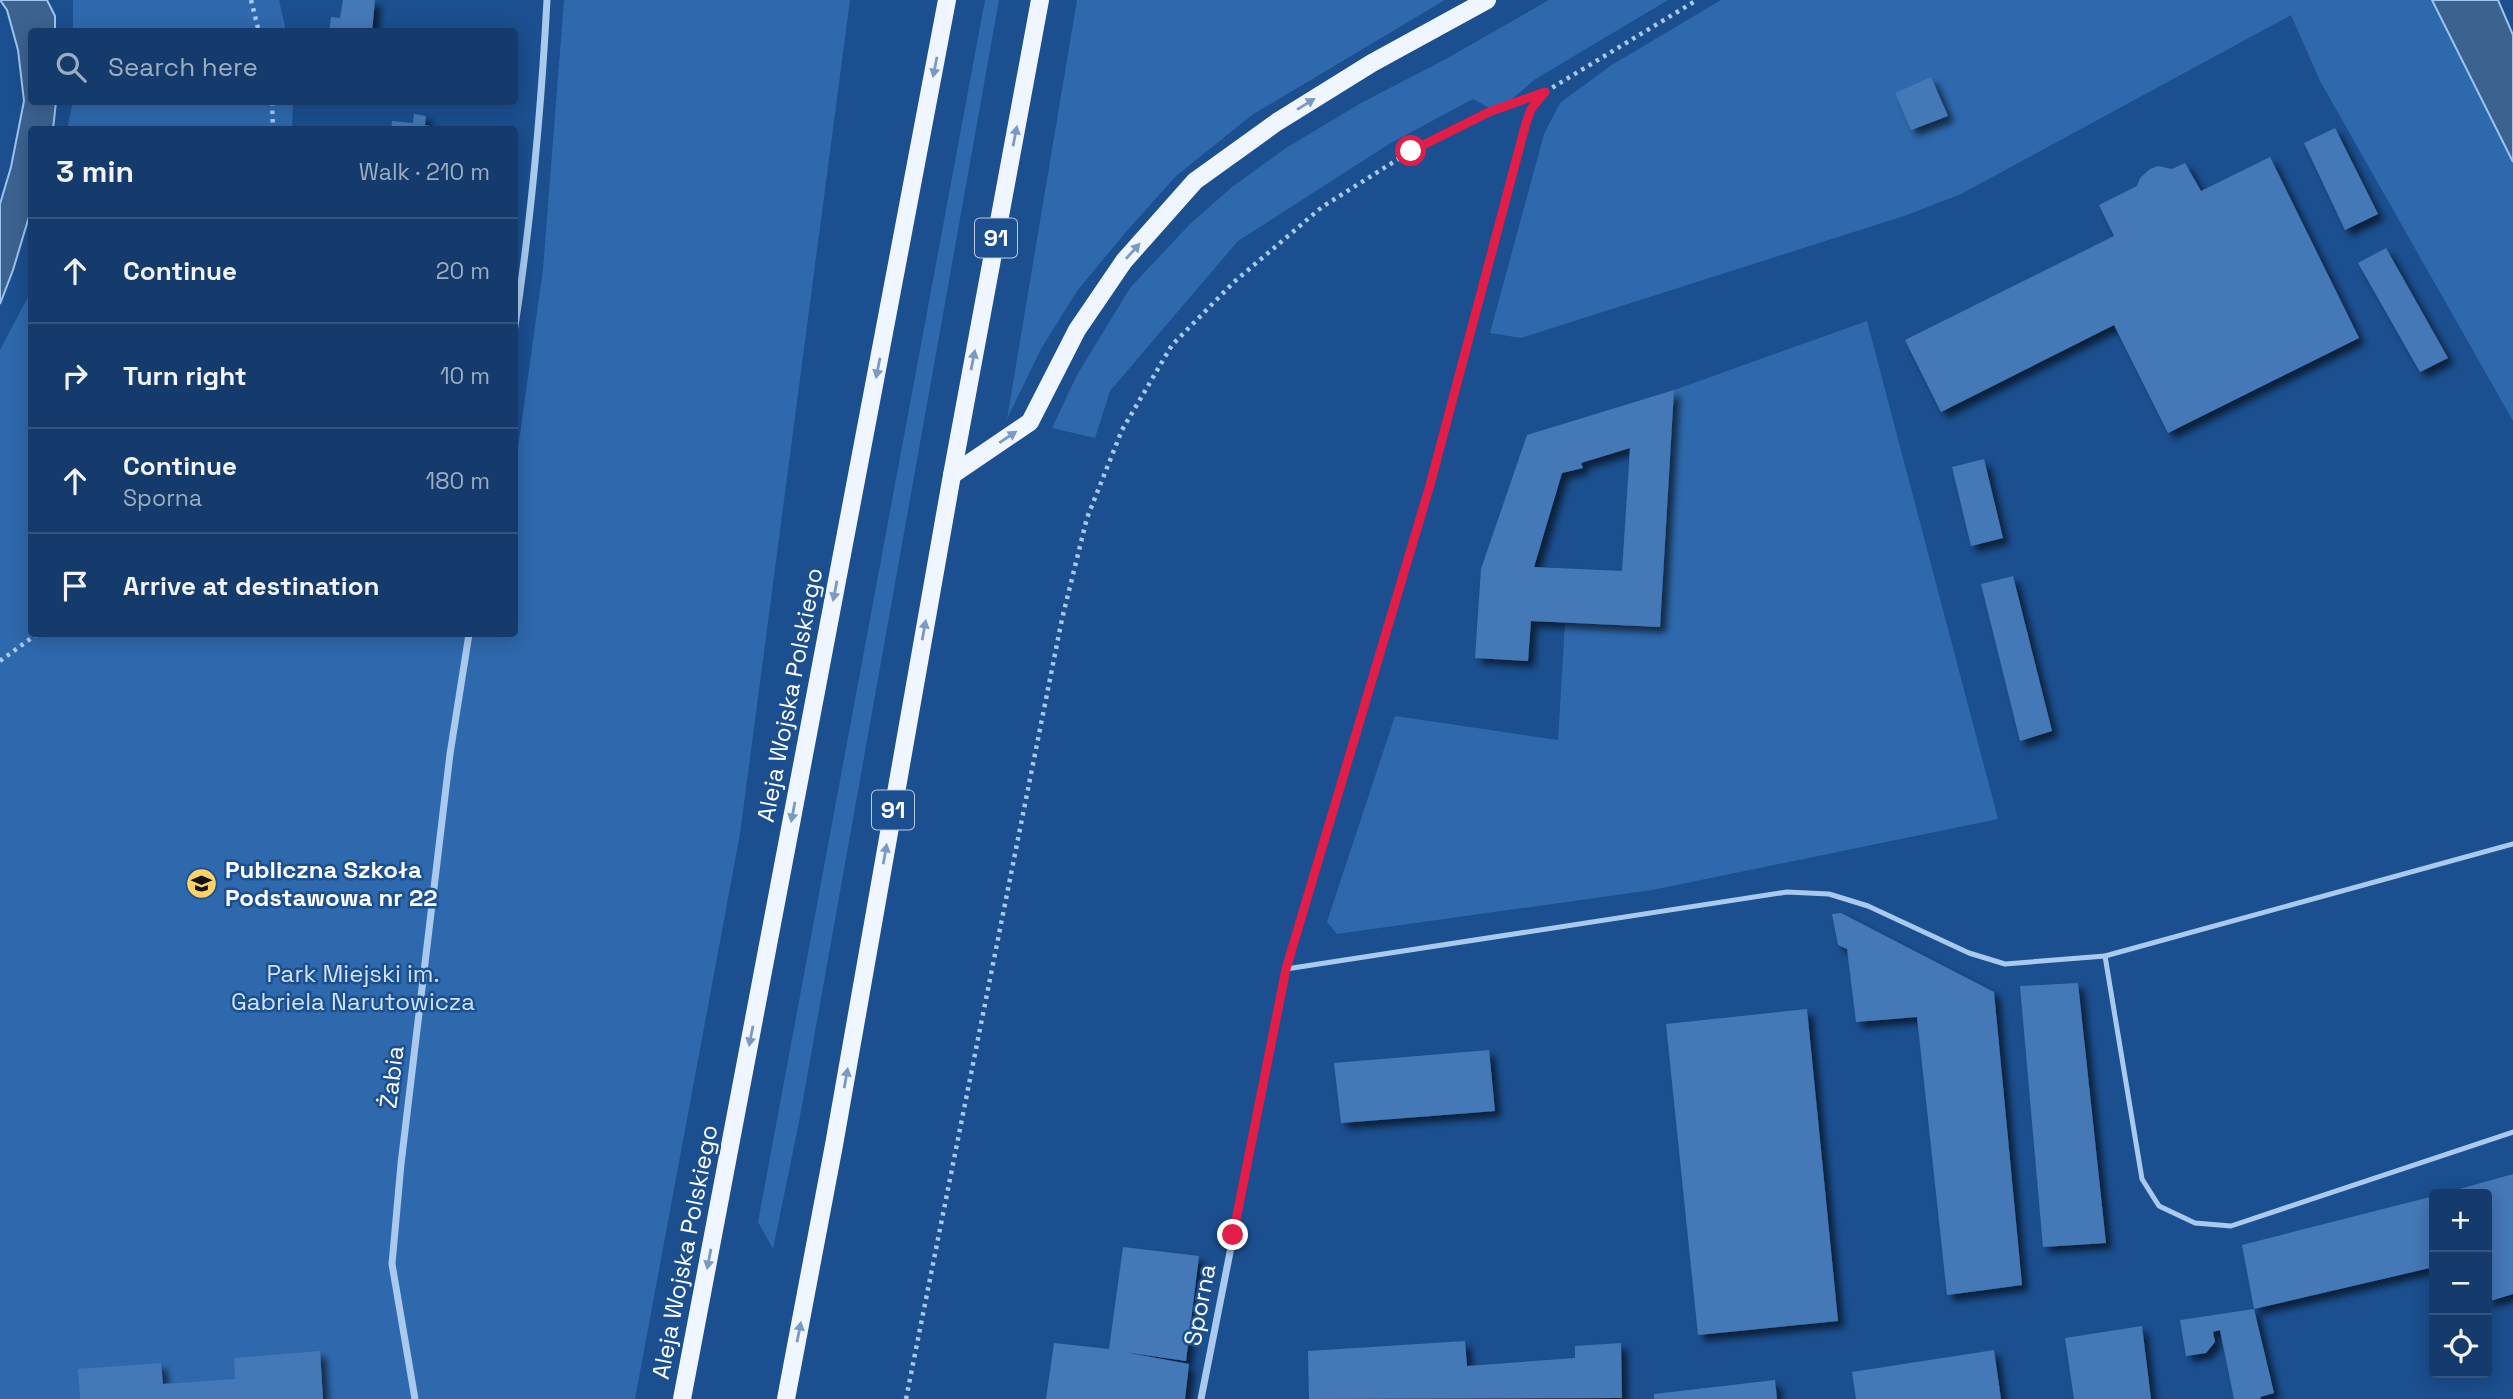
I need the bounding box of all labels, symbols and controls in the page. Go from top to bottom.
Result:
search box [28,28,518,105]
icon: search [52,48,90,86]
text: Search here [108,50,258,84]
one-way arrow [929,56,940,78]
one-way arrow [1296,98,1315,111]
one-way arrow [1010,125,1021,147]
route start [1395,135,1426,166]
text: 3 min [56,152,134,191]
text: Walk · 210 m [359,157,490,187]
road number: 91 [975,218,1017,258]
one-way arrow [1125,242,1141,259]
icon: ahead [56,252,94,290]
text: Continue [123,254,237,288]
text: 20 m [436,256,490,286]
one-way arrow [968,349,979,371]
icon: right [56,357,94,395]
one-way arrow [873,357,884,379]
text: Turn right [123,359,247,393]
text: 10 m [440,361,490,391]
one-way arrow [999,430,1017,444]
text: Continue [123,449,237,483]
icon: ahead [56,462,94,500]
text: 180 m [426,466,490,496]
text: Sporna [123,483,202,513]
street label: Aleja Wojska Polskiego [750,565,829,825]
icon: arrive [56,567,94,605]
text: Arrive at destination [123,569,380,603]
one-way arrow [829,580,840,602]
one-way arrow [919,619,930,641]
road number: 91 [872,790,914,830]
one-way arrow [787,801,798,823]
one-way arrow [880,843,891,865]
place label: Publiczna Szkoła Podstawowa nr 22 [225,854,437,913]
school or university icon: Publiczna Szkoła Podstawowa nr 22 [185,867,219,901]
park label: Park Miejski im. Gabriela Narutowicza [231,958,475,1017]
one-way arrow [745,1025,756,1047]
street label: Żabia [372,1044,411,1110]
one-way arrow [841,1067,852,1089]
street label: Aleja Wojska Polskiego [645,1122,724,1382]
map controls [2429,1189,2492,1378]
button: + [2429,1189,2492,1252]
route end [1217,1219,1248,1250]
one-way arrow [703,1248,714,1270]
button: − [2429,1252,2492,1315]
street label: Sporna [1176,1261,1223,1348]
button: locate [2429,1315,2492,1378]
one-way arrow [793,1321,804,1343]

